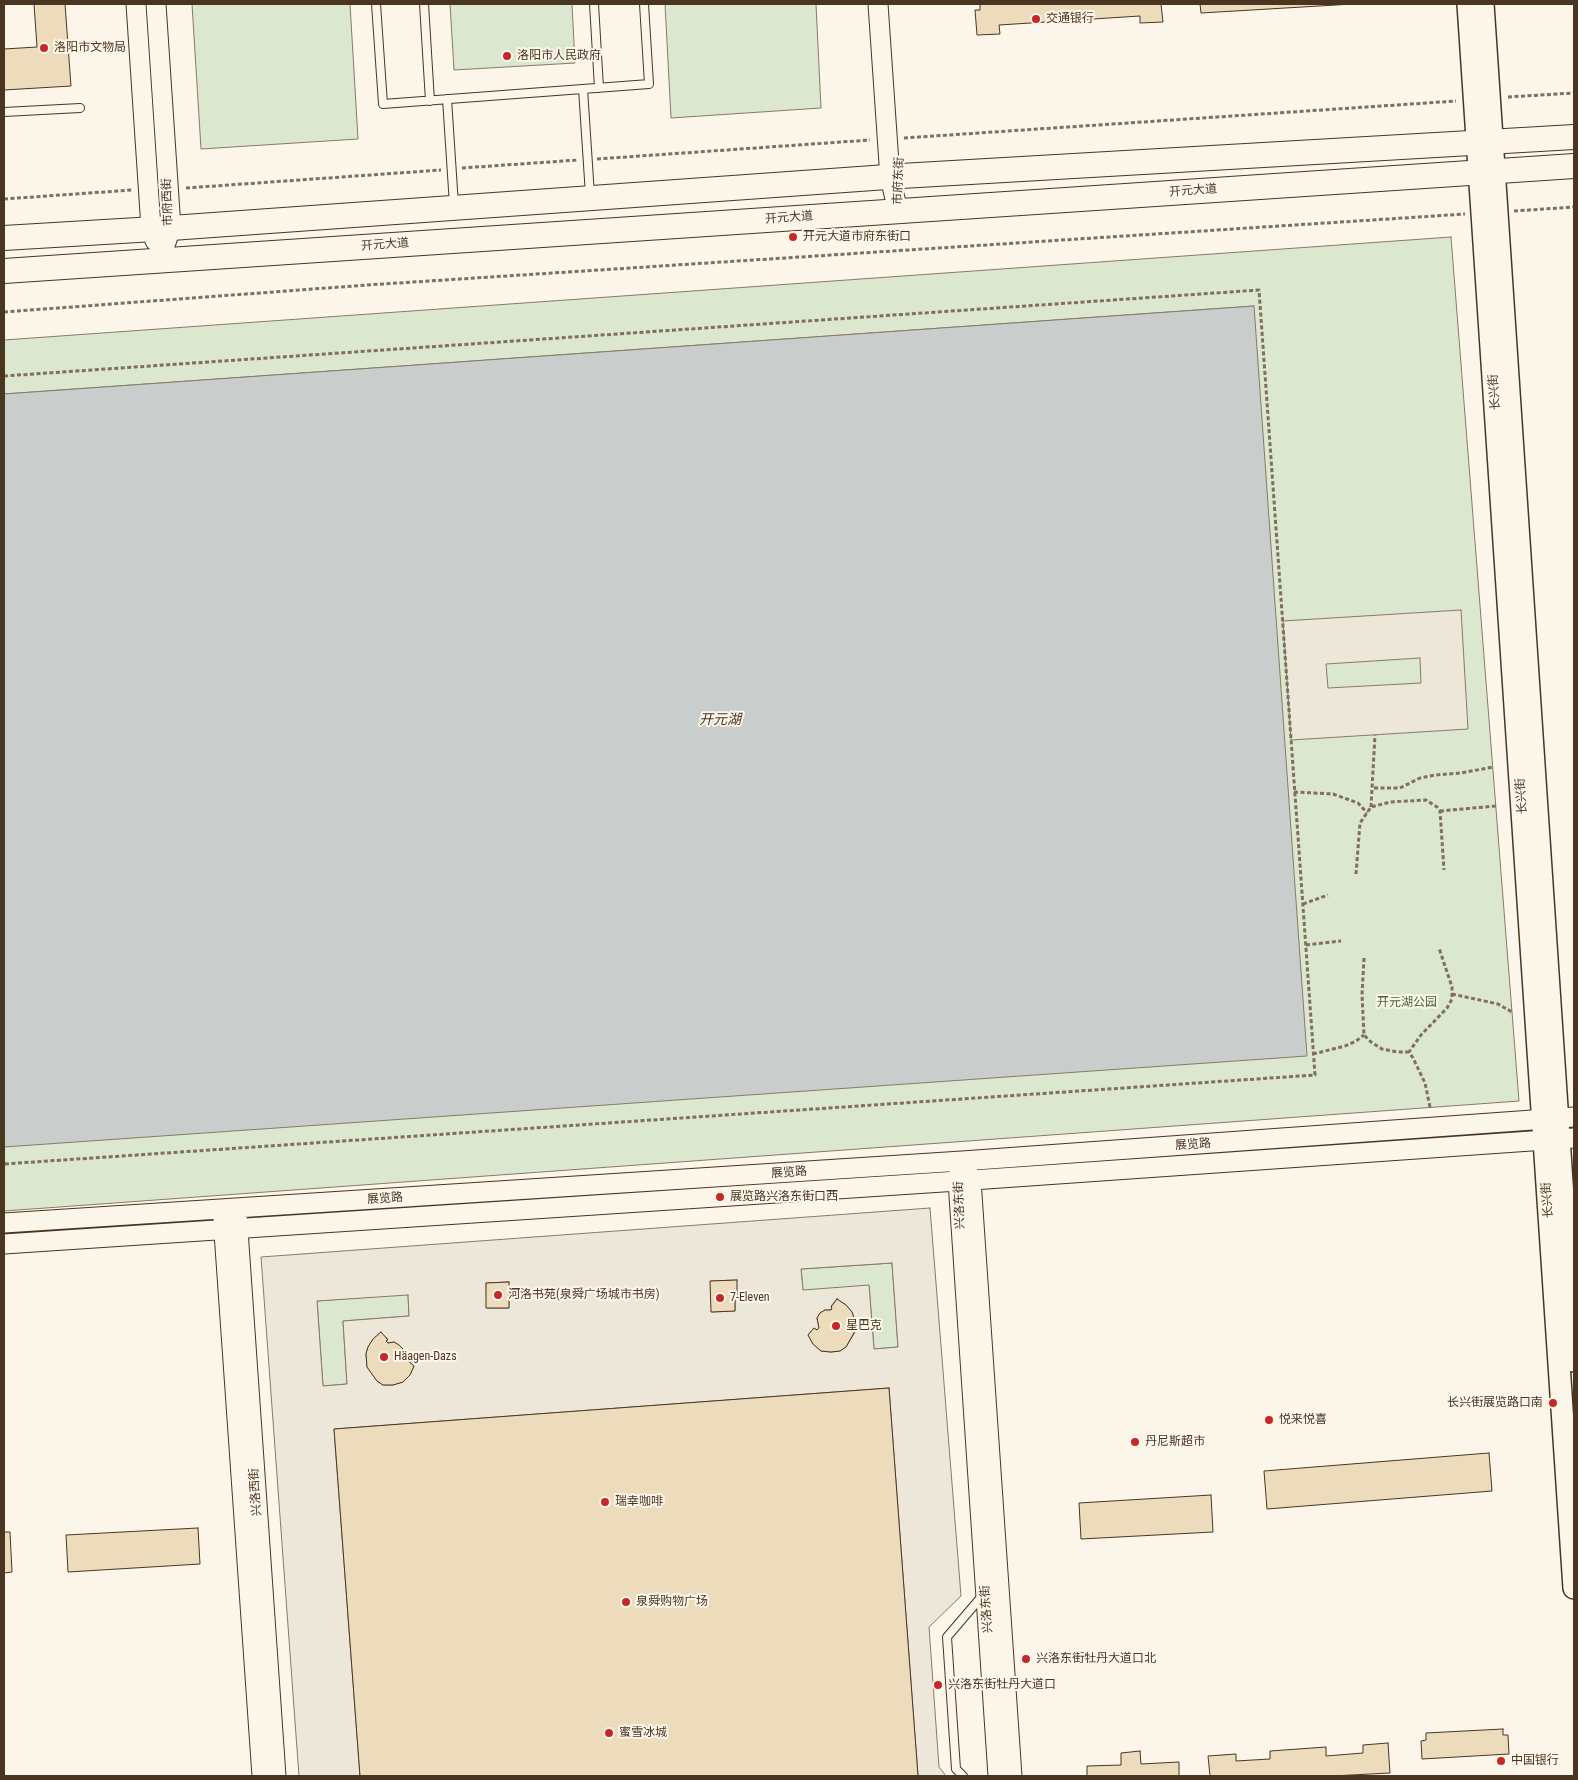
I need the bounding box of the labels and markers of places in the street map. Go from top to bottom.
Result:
place label: 交通银行 [1046,12,1094,26]
marker: 交通银行 [1030,13,1042,25]
place label: 洛阳市文物局 [54,41,126,55]
marker: 洛阳市文物局 [38,42,50,54]
place label: 洛阳市人民政府 [517,49,601,63]
marker: 洛阳市人民政府 [501,50,513,62]
place label: 开元大道市府东街口 [803,230,911,244]
marker: 开元大道市府东街口 [787,231,799,243]
place label: 展览路兴洛东街口西 [730,1190,838,1204]
marker: 展览路兴洛东街口西 [714,1191,726,1203]
place label: 河洛书苑(泉舜广场城市书房) [508,1288,660,1302]
marker: 河洛书苑(泉舜广场城市书房) [492,1289,504,1301]
place label: 7-Eleven [730,1291,770,1305]
marker: 7-Eleven [714,1292,726,1304]
place label: 星巴克 [846,1319,882,1333]
marker: 星巴克 [830,1320,842,1332]
place label: Häagen-Dazs [394,1350,457,1364]
marker: Häagen-Dazs [378,1351,390,1363]
place label: 长兴街展览路口南 [1447,1396,1543,1410]
marker: 长兴街展览路口南 [1547,1397,1559,1409]
place label: 悦来悦喜 [1279,1413,1327,1427]
marker: 悦来悦喜 [1263,1414,1275,1426]
place label: 丹尼斯超市 [1145,1435,1205,1449]
marker: 丹尼斯超市 [1129,1436,1141,1448]
place label: 瑞幸咖啡 [615,1495,663,1509]
marker: 瑞幸咖啡 [599,1496,611,1508]
place label: 泉舜购物广场 [636,1595,708,1609]
marker: 泉舜购物广场 [620,1596,632,1608]
place label: 兴洛东街牡丹大道口北 [1036,1652,1156,1666]
marker: 兴洛东街牡丹大道口北 [1020,1653,1032,1665]
place label: 兴洛东街牡丹大道口 [948,1678,1056,1692]
marker: 兴洛东街牡丹大道口 [932,1679,944,1691]
place label: 蜜雪冰城 [619,1726,667,1740]
marker: 蜜雪冰城 [603,1727,615,1739]
place label: 中国银行 [1511,1754,1559,1768]
marker: 中国银行 [1495,1755,1507,1767]

